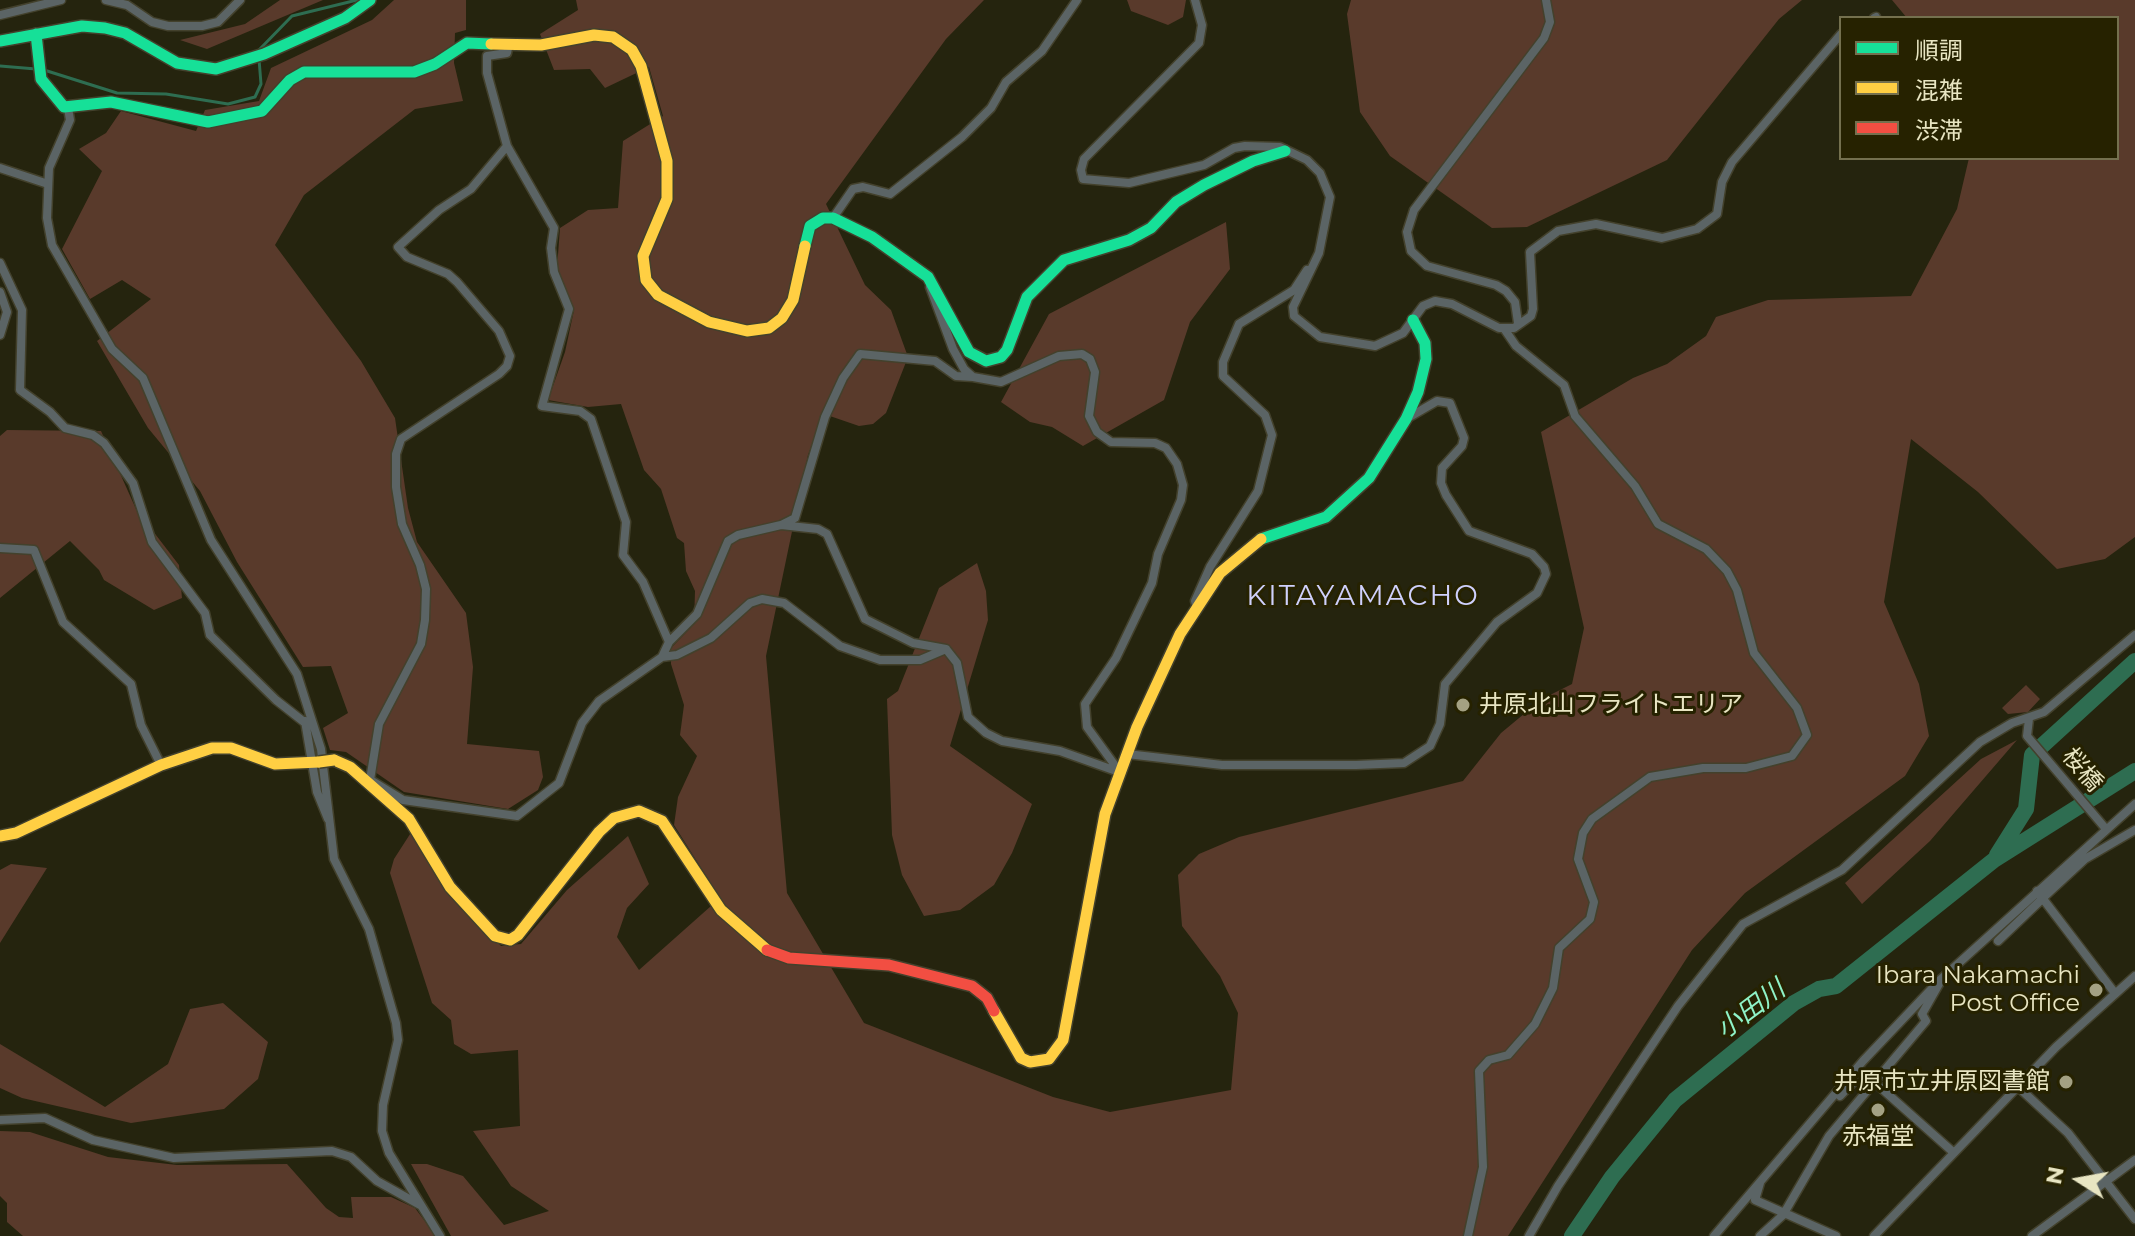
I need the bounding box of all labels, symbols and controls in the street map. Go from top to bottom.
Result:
legend [1839,16,2119,160]
text: 順調 [1915,36,1963,65]
text: 混雑 [1915,76,1963,105]
text: 渋滞 [1915,116,1963,145]
district label: KITAYAMACHO [1246,580,1480,614]
place label: 井原北山フライトエリア [1479,691,1743,719]
marker: 井原北山フライトエリア [1454,696,1472,714]
street label: 桜橋 [2056,742,2108,798]
place label: Ibara Nakamachi Post Office [1876,962,2080,1018]
water label: 小田川 [1710,974,1792,1046]
marker: Ibara Nakamachi Post Office [2087,981,2105,999]
place label: 井原市立井原図書館 [1834,1068,2050,1096]
marker: 井原市立井原図書館 [2057,1073,2075,1091]
marker: 赤福堂 [1869,1101,1887,1119]
place label: 赤福堂 [1842,1123,1914,1151]
north arrow [2039,1140,2119,1220]
text: N [2040,1164,2070,1187]

